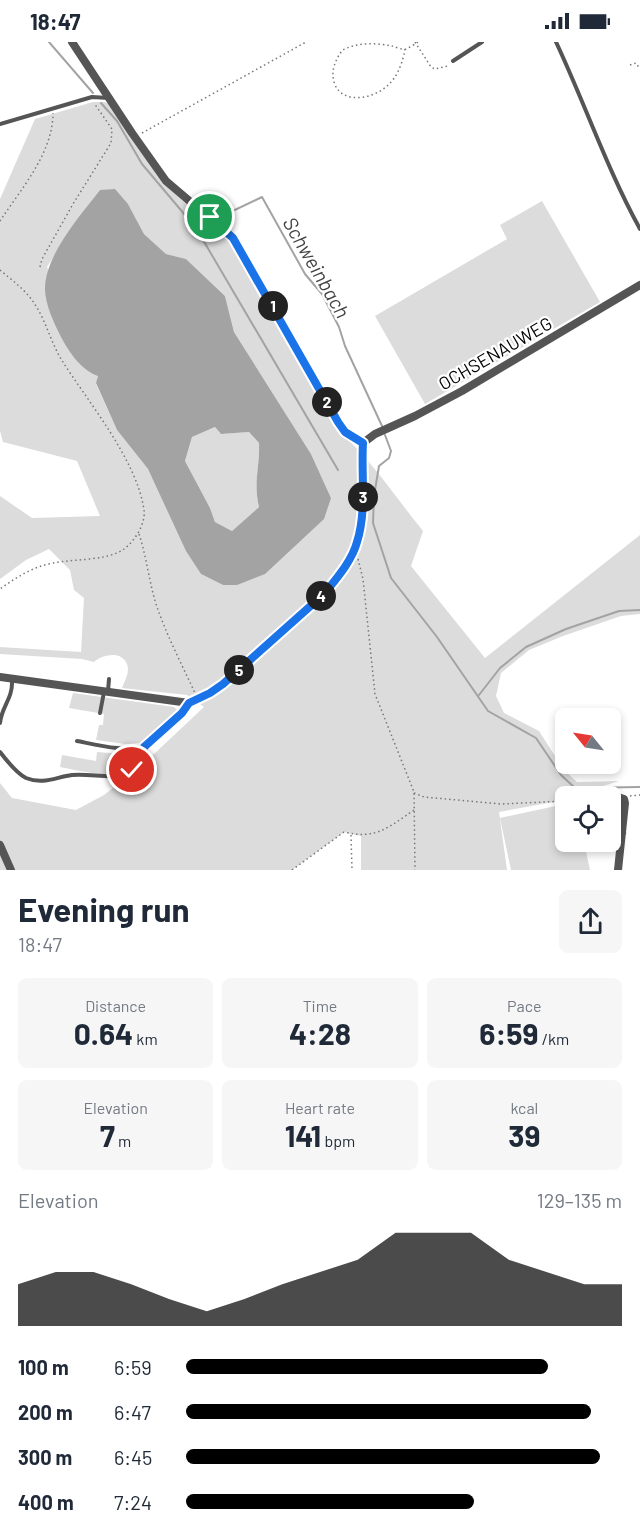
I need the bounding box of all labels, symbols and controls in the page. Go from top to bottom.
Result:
text: 18:47 [30,8,80,34]
pin [184,191,235,242]
icon: arrive [193,200,226,233]
water label: Schweinbach [278,212,356,322]
pin: 1 [258,291,288,321]
text: 1 [270,296,276,315]
street label: OCHSENAUWEG [434,312,556,394]
pin: 2 [312,387,342,417]
text: 2 [323,392,331,411]
pin: 3 [348,482,378,512]
text: 3 [359,487,367,506]
pin: 4 [306,581,336,611]
text: 4 [316,586,326,605]
pin: 5 [224,655,254,685]
text: 5 [235,660,243,679]
north arrow [555,708,621,774]
map controls [555,708,621,852]
pin [106,744,157,795]
icon: check [115,753,148,786]
button: locate [555,786,621,852]
text: Evening run [18,889,190,929]
button: share [559,890,622,953]
text: 18:47 [18,932,62,956]
text: Distance [85,996,146,1015]
text: Time [303,996,337,1015]
text: Pace [507,996,542,1015]
text: 0.64 [74,1015,133,1051]
text: 4:28 [289,1015,351,1051]
text: 6:59 [479,1015,538,1051]
text: km [133,1029,158,1048]
text: /km [538,1029,569,1048]
text: Elevation [83,1098,148,1117]
text: Heart rate [285,1098,355,1117]
text: kcal [510,1098,538,1117]
text: 7 [100,1117,115,1153]
text: 141 [285,1117,321,1153]
text: 39 [508,1117,540,1153]
text: m [115,1131,131,1150]
text: bpm [321,1131,355,1150]
text: Elevation [18,1188,99,1212]
text: 129–135 m [537,1188,622,1212]
text: 100 m [18,1355,69,1379]
text: 6:59 [114,1355,152,1379]
text: 200 m [18,1400,73,1424]
text: 6:47 [114,1400,151,1424]
text: 300 m [18,1445,72,1469]
text: 6:45 [114,1445,152,1469]
text: 400 m [18,1490,74,1514]
text: 7:24 [114,1490,152,1514]

